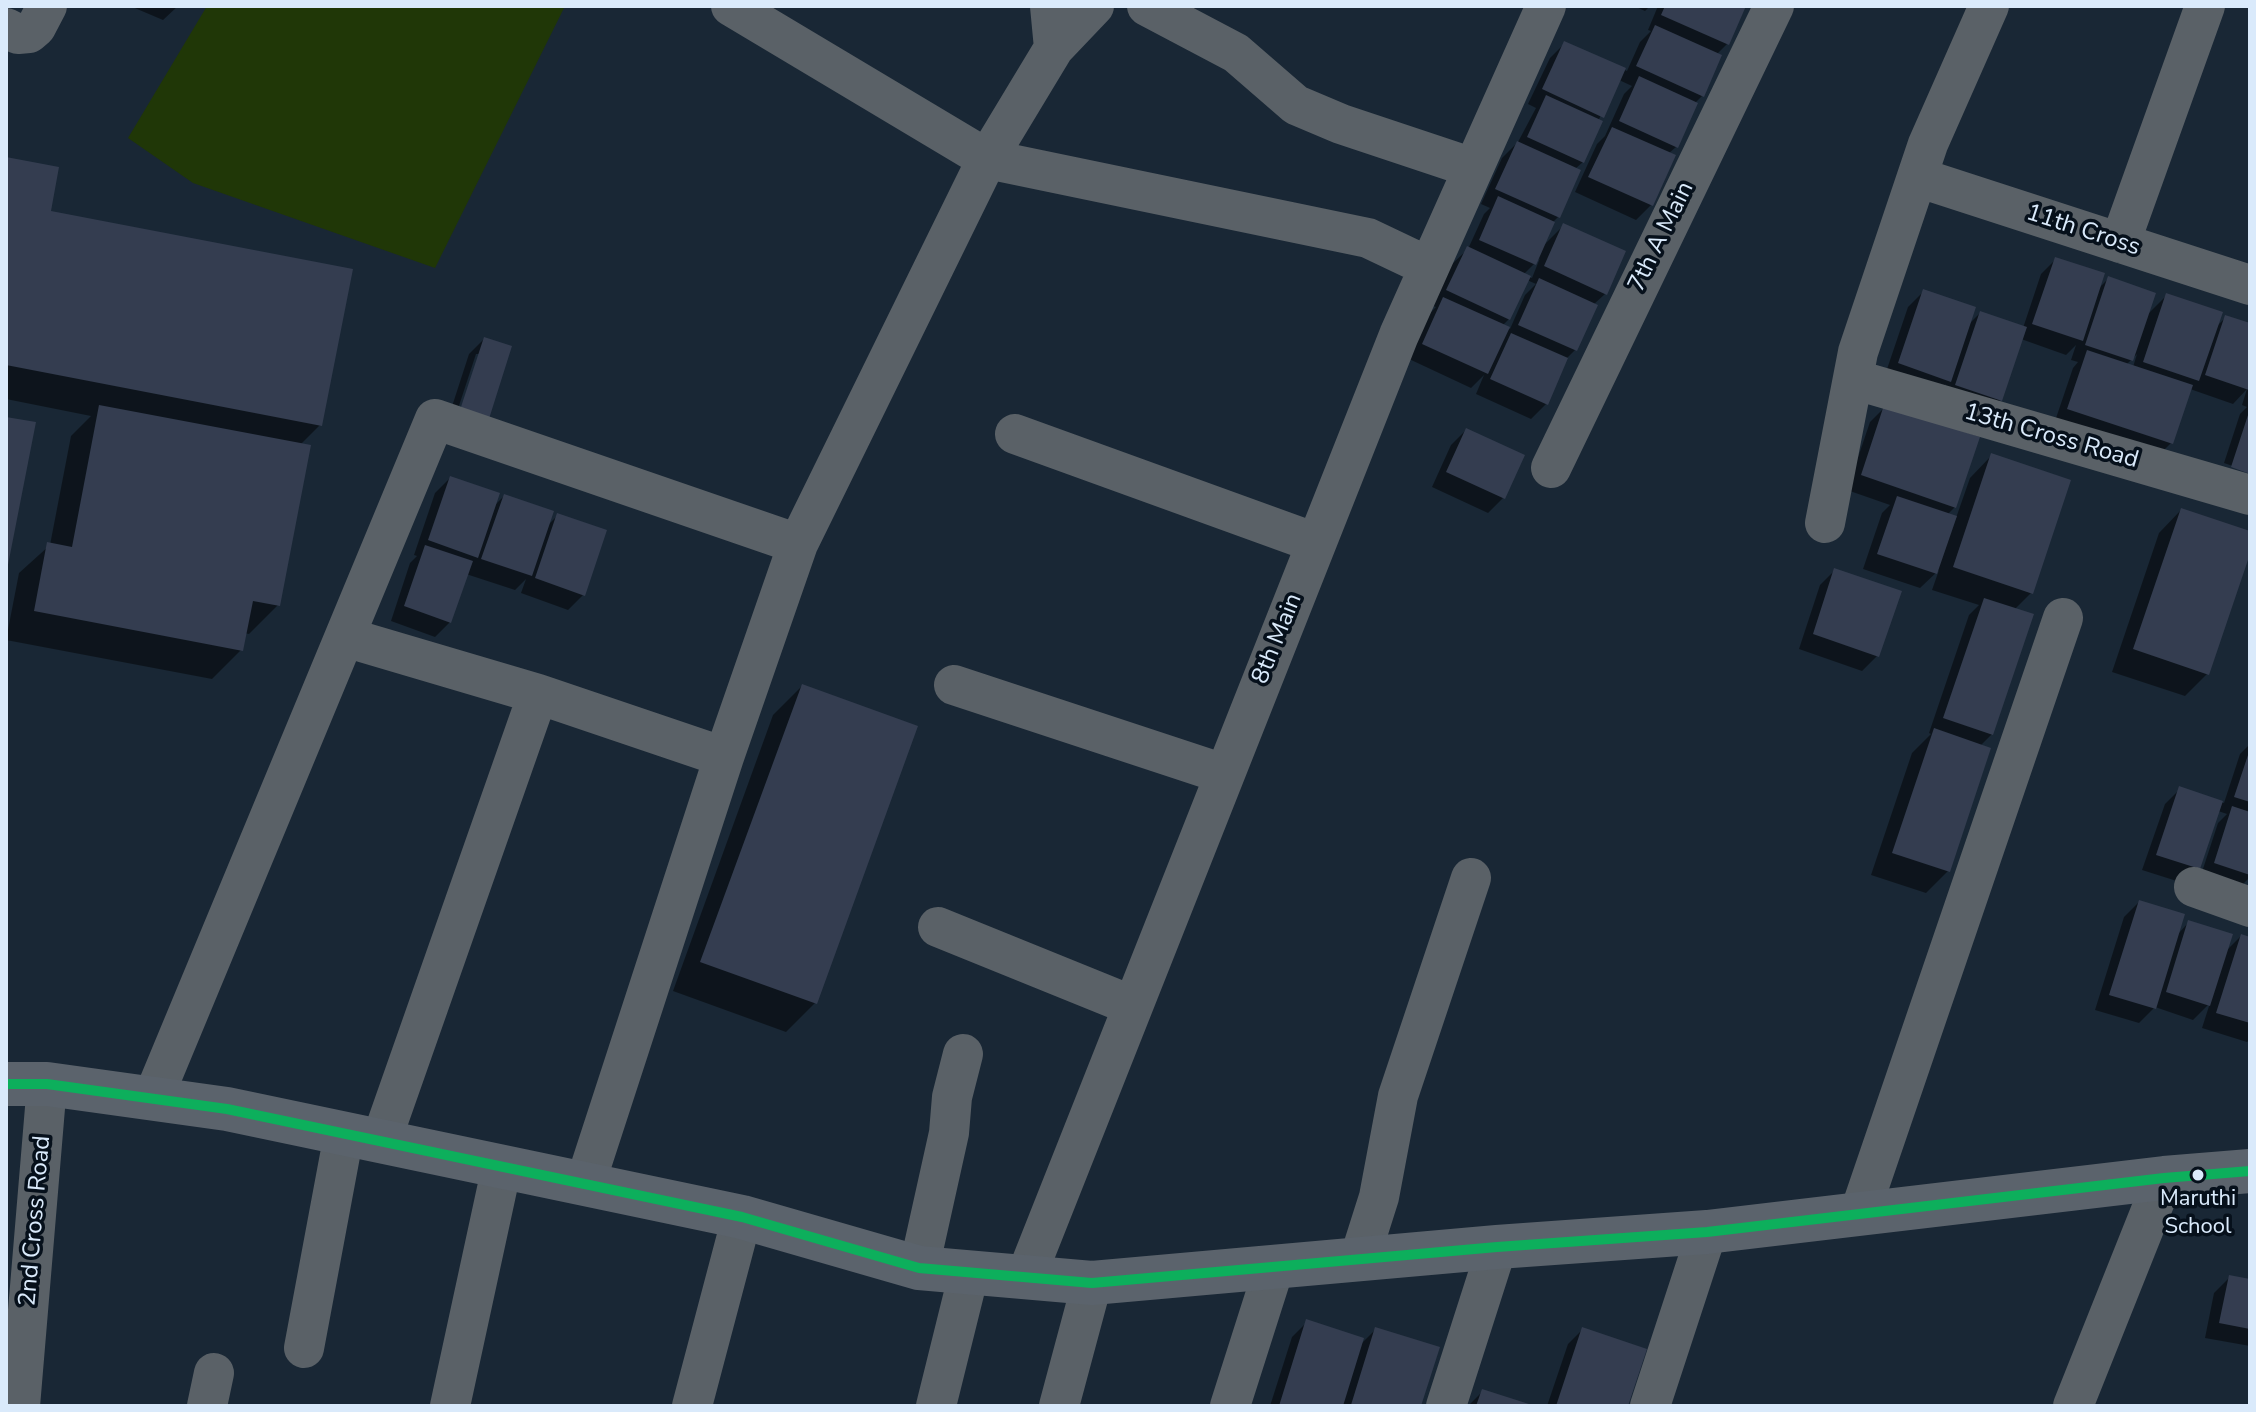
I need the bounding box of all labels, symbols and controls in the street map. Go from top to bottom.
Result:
street label: 7th A Main [1623,177,1701,297]
street label: 11th Cross [2022,199,2144,263]
street label: 13th Cross Road [1961,398,2141,476]
street label: 8th Main [1247,590,1309,688]
street label: 2nd Cross Road [14,1134,58,1308]
marker: Maruthi School [2190,1167,2206,1183]
place label: Maruthi School [2160,1187,2236,1238]

